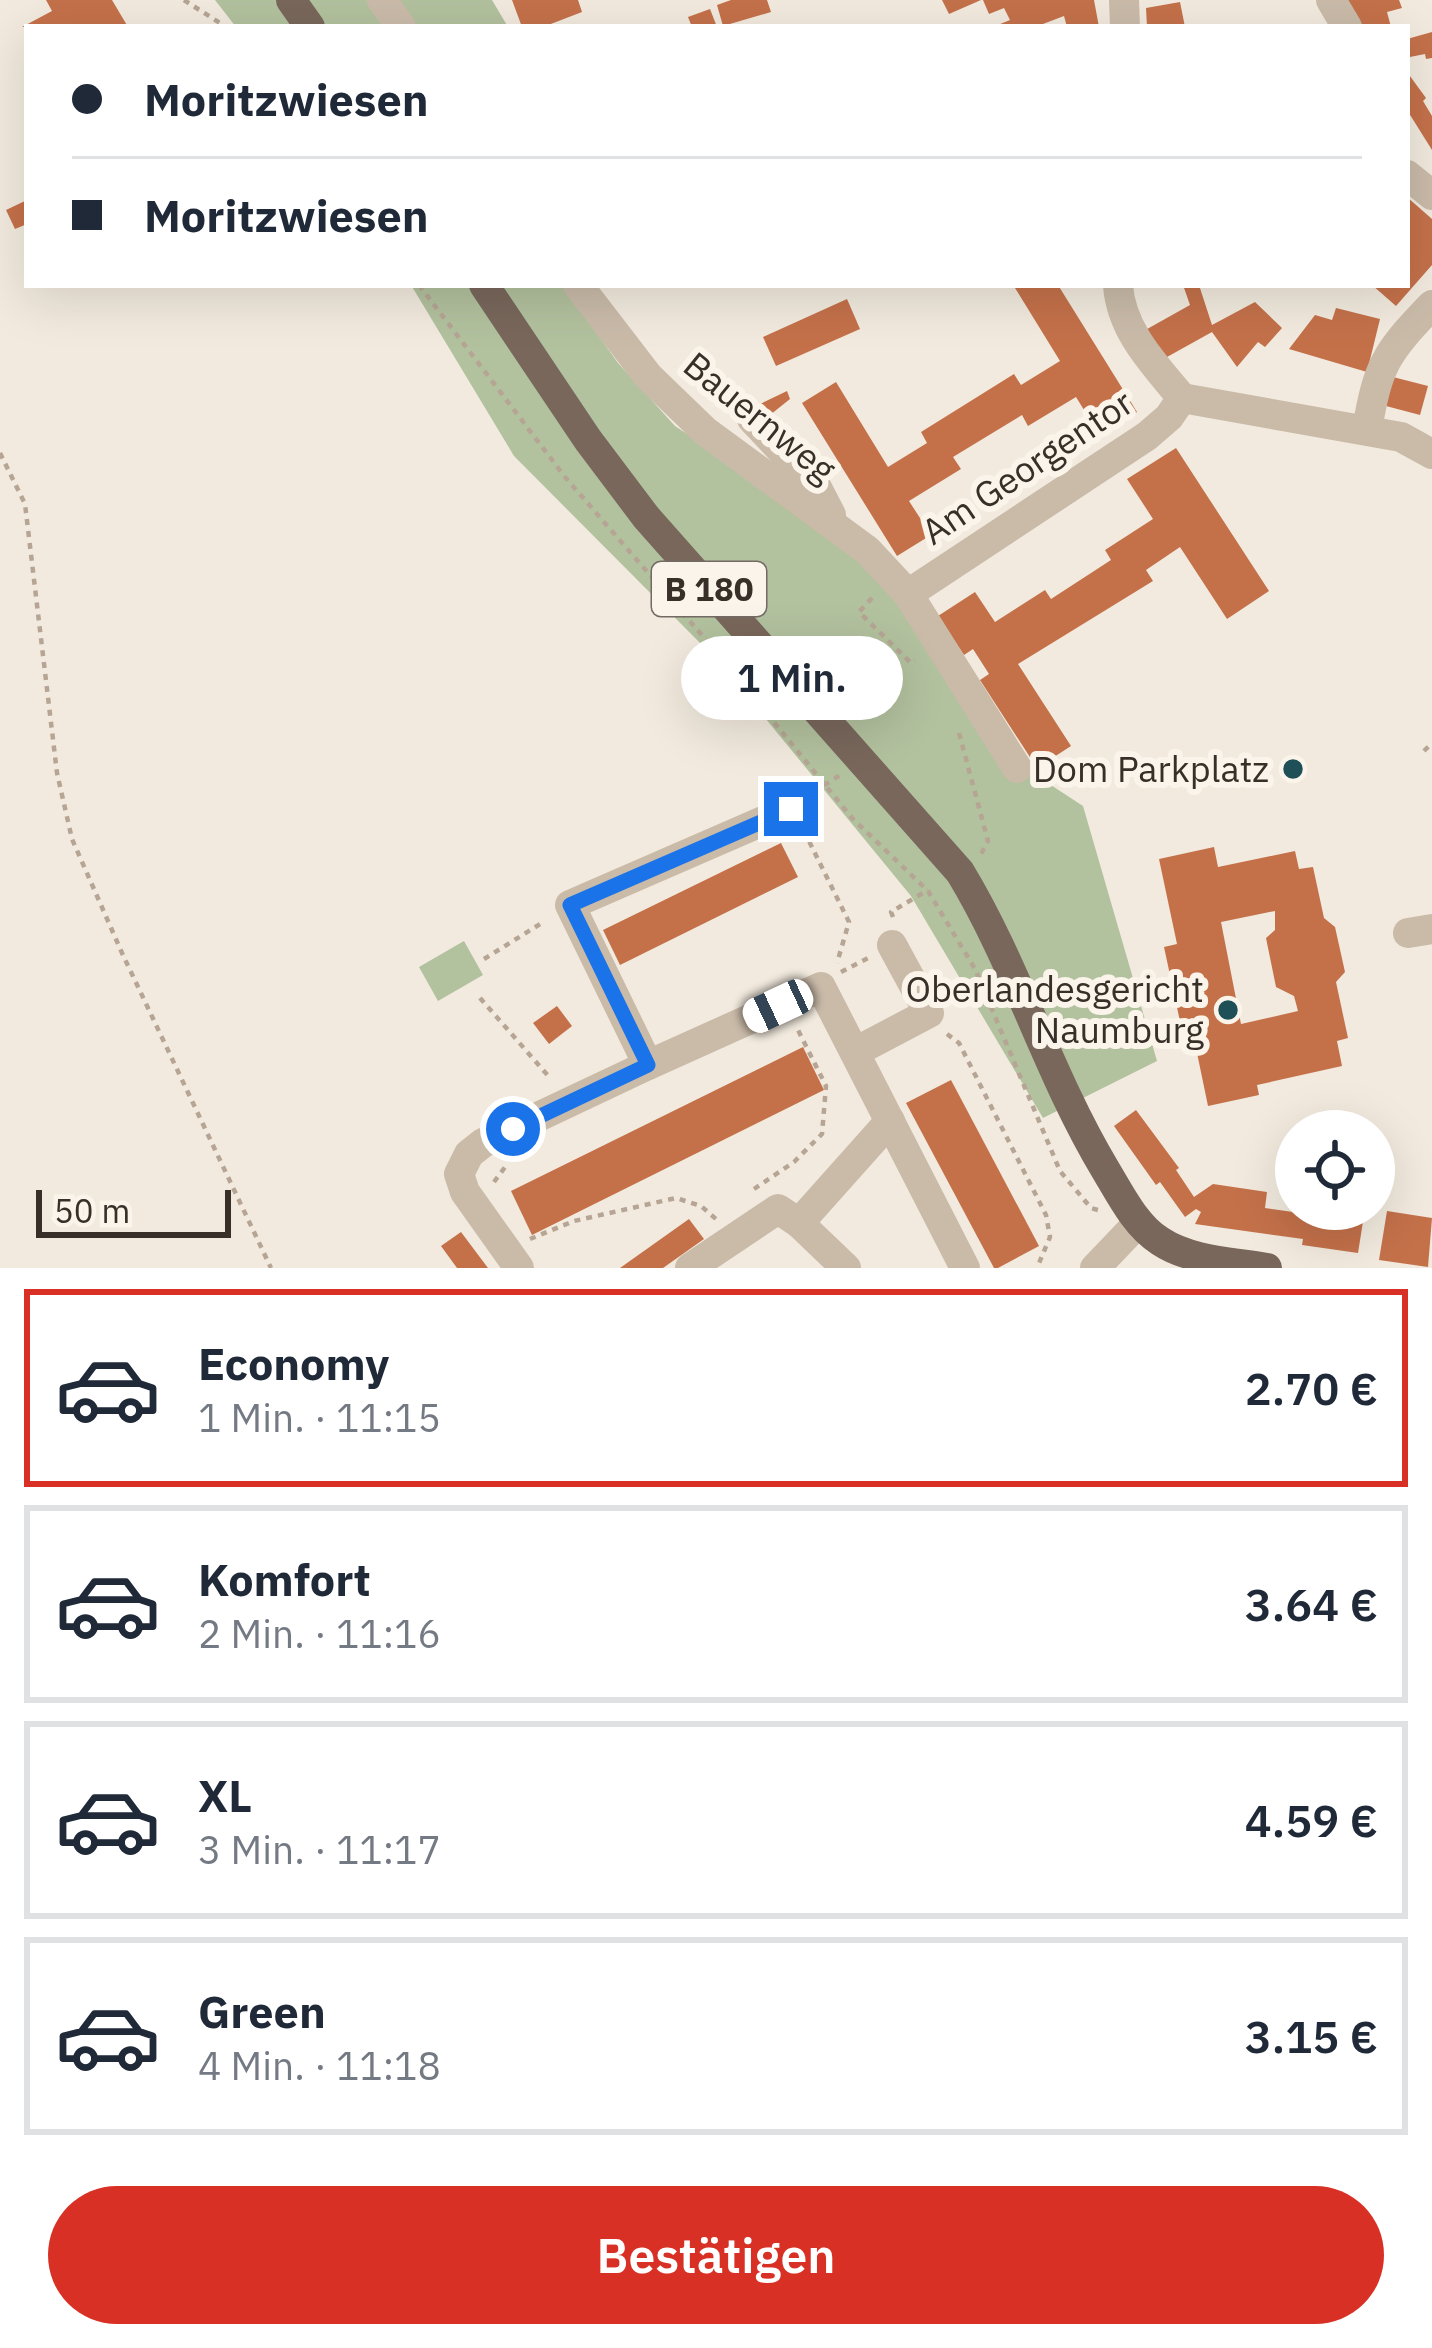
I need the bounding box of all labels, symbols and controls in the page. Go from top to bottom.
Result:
text: Moritzwiesen [144,70,429,128]
text: Moritzwiesen [144,186,429,244]
street label: Bauernweg [675,341,846,492]
street label: Am Georgentor [912,379,1142,555]
road number: B 180 [652,562,766,616]
callout: 1 Min. [680,635,902,719]
text: 1 Min. [737,652,847,703]
place label: Dom Parkplatz [1033,745,1269,792]
marker: Dom Parkplatz [1280,756,1306,782]
route end [764,782,818,836]
place label: Oberlandesgericht Naumburg [905,965,1204,1053]
car [738,974,818,1038]
marker: Oberlandesgericht Naumburg [1215,997,1241,1023]
route start [486,1102,540,1156]
map controls [1275,1110,1395,1230]
button: locate [1275,1110,1395,1230]
scale bar [36,1184,231,1237]
text: 50 m [54,1189,130,1232]
icon: car [54,1334,162,1442]
text: Economy [198,1334,389,1392]
text: 2.70 € [1245,1359,1378,1417]
text: 1 Min. · 11:15 [198,1392,441,1443]
icon: car [54,1550,162,1658]
text: Komfort [198,1550,371,1608]
text: 3.64 € [1245,1575,1378,1633]
text: 2 Min. · 11:16 [198,1608,441,1659]
icon: car [54,1766,162,1874]
text: XL [198,1766,252,1824]
text: 4.59 € [1245,1791,1378,1849]
text: 3 Min. · 11:17 [198,1824,441,1875]
icon: car [54,1982,162,2090]
text: Green [198,1982,326,2040]
text: 3.15 € [1245,2007,1378,2065]
text: 4 Min. · 11:18 [198,2040,441,2091]
button: Bestätigen [48,2186,1384,2324]

